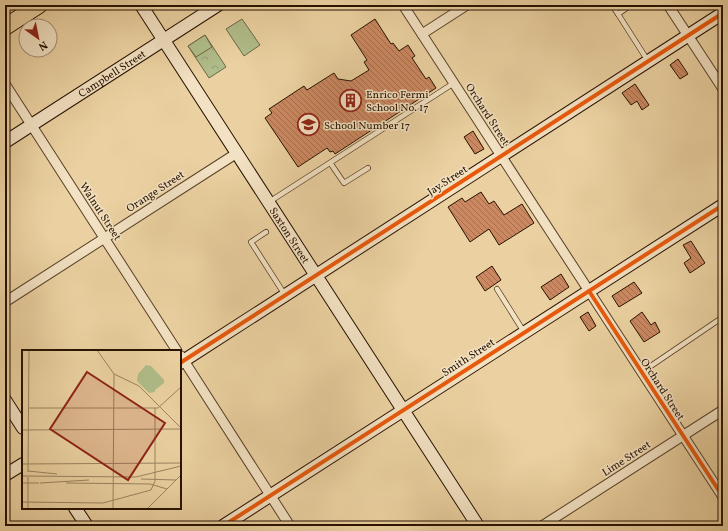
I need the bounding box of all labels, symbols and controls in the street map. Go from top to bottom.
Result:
north arrow [18,18,58,58]
text: N [35,37,50,54]
street label: Campbell Street [76,47,149,102]
street label: Orchard Street [461,81,512,149]
building icon: Enrico Fermi School No. 17 [338,87,364,113]
place label: Enrico Fermi School No. 17 [366,88,429,116]
school or university icon: School Number 17 [296,112,322,138]
place label: School Number 17 [324,119,410,134]
street label: Jay Street [425,163,471,200]
street label: Orange Street [124,168,188,217]
street label: Walnut Street [75,180,124,244]
street label: Saxton Street [265,205,312,267]
street label: Smith Street [439,335,498,381]
inset map [22,350,181,509]
street label: Orchard Street [636,356,687,424]
street label: Lime Street [599,438,654,481]

